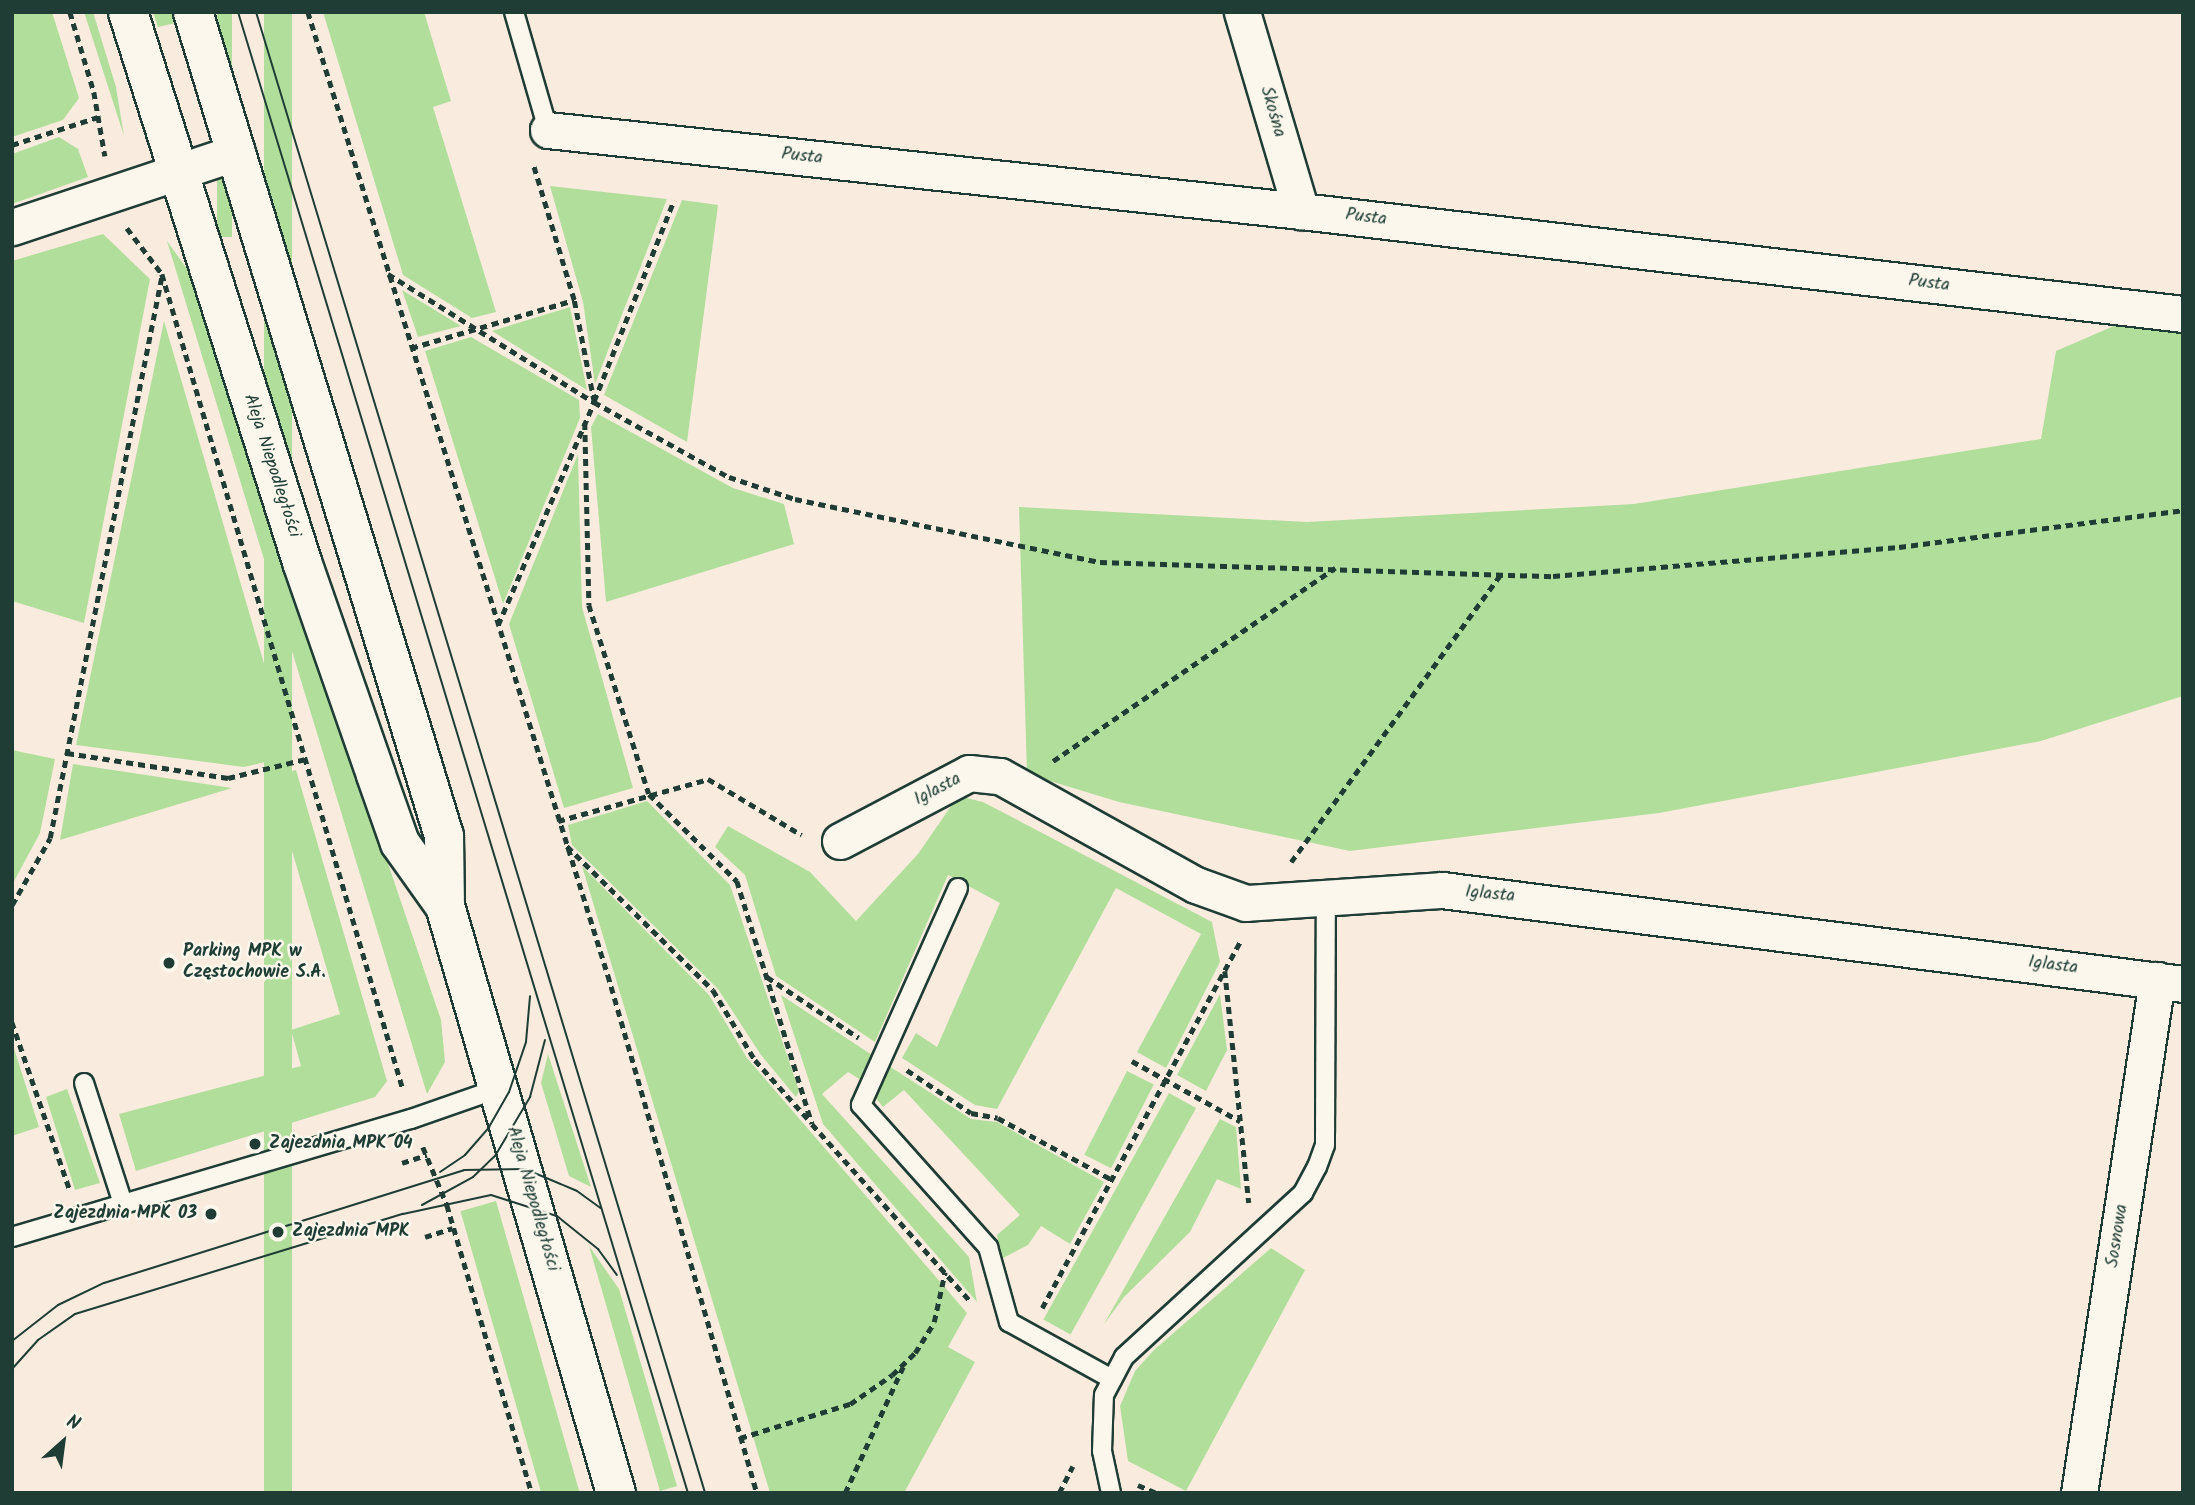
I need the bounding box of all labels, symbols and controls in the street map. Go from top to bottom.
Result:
street label: Skośna [1254,84,1290,140]
street label: Pusta [780,144,824,170]
street label: Pusta [1344,205,1388,231]
street label: Pusta [1907,271,1951,297]
street label: Aleja Niepodległości [238,391,304,541]
street label: Iglasta [911,769,965,811]
street label: Iglasta [1464,882,1516,908]
place label: Parking MPK w Częstochowie S.A. [183,942,326,984]
street label: Iglasta [2027,952,2079,980]
marker: Parking MPK w Częstochowie S.A. [161,955,177,971]
street label: Aleja Niepodległości [501,1124,563,1274]
place label: Zajezdnia MPK 04 [269,1133,413,1155]
marker: Zajezdnia MPK 04 [247,1136,263,1152]
place label: Zajezdnia MPK 03 [53,1203,197,1225]
street label: Sosnowa [2102,1203,2134,1269]
marker: Zajezdnia MPK 03 [203,1206,219,1222]
place label: Zajezdnia MPK [292,1221,410,1243]
marker: Zajezdnia MPK [270,1224,286,1240]
north arrow [28,1407,98,1477]
text: N [61,1407,85,1440]

